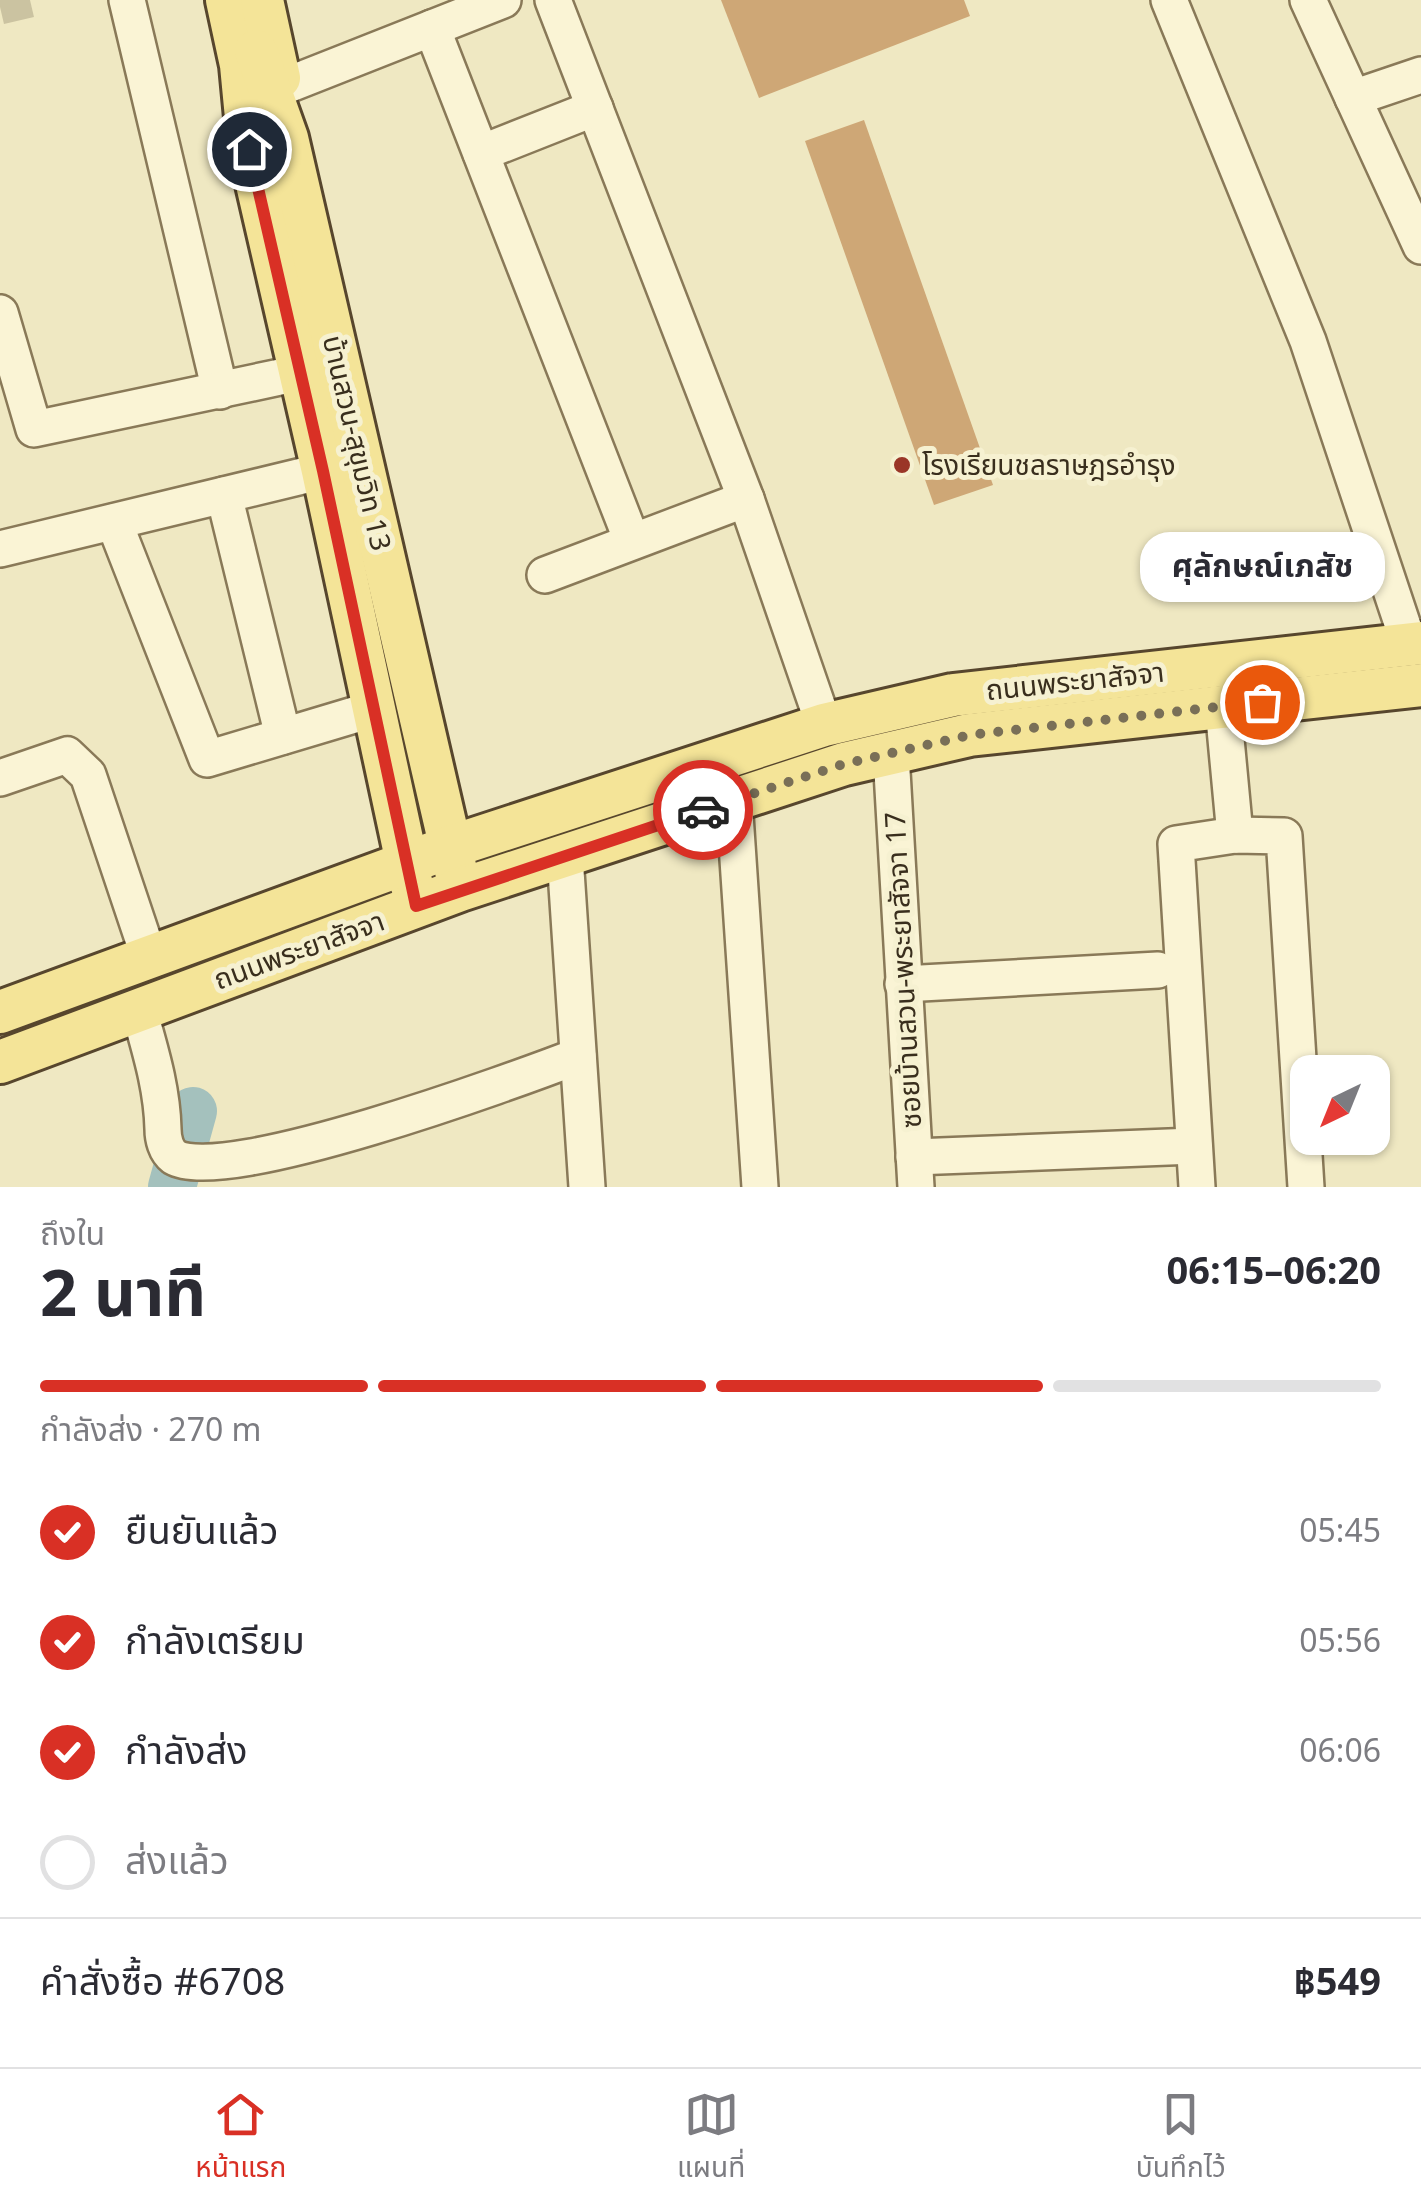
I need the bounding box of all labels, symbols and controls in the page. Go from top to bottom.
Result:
pin [207,107,292,192]
icon: home [222,122,277,177]
street label: บ้านสวน-สุขุมวิท 13 [310,331,401,555]
place label: โรงเรียนชลราษฎรอำรุง [922,445,1176,488]
marker: โรงเรียนชลราษฎรอำรุง [891,454,913,476]
callout: ศุลักษณ์เภสัช [1140,532,1384,602]
text: ศุลักษณ์เภสัช [1172,543,1353,591]
street label: ถนนพระยาสัจจา [984,652,1166,713]
pin [1220,660,1305,745]
icon: bag [1235,675,1290,730]
courier [653,760,753,860]
icon: car [676,783,731,838]
street label: ซอยบ้านสวน-พระยาสัจจา 17 [875,811,934,1129]
street label: ถนนพระยาสัจจา [208,901,391,1002]
north arrow [1290,1055,1390,1155]
map controls [1290,1055,1390,1155]
text: ถึงใน [40,1211,105,1259]
text: 06:15–06:20 [1166,1244,1381,1301]
text: 2 นาที [40,1247,206,1345]
text: กำลังส่ง · 270 m [40,1407,262,1455]
text: ยืนยันแล้ว [125,1504,278,1561]
icon: check [40,1505,95,1560]
text: 05:45 [1299,1508,1381,1556]
text: กำลังเตรียม [125,1614,305,1671]
icon: check [40,1615,95,1670]
text: 05:56 [1299,1618,1381,1666]
text: กำลังส่ง [125,1724,247,1781]
icon: check [40,1725,95,1780]
text: 06:06 [1299,1728,1381,1776]
text: ส่งแล้ว [125,1834,229,1891]
text: คำสั่งซื้อ #6708 [40,1955,285,2012]
text: ฿549 [1294,1955,1381,2012]
tab: หน้าแรก [195,2087,286,2190]
tab: แผนที่ [677,2087,745,2190]
tab: บันทึกไว้ [1136,2087,1226,2190]

